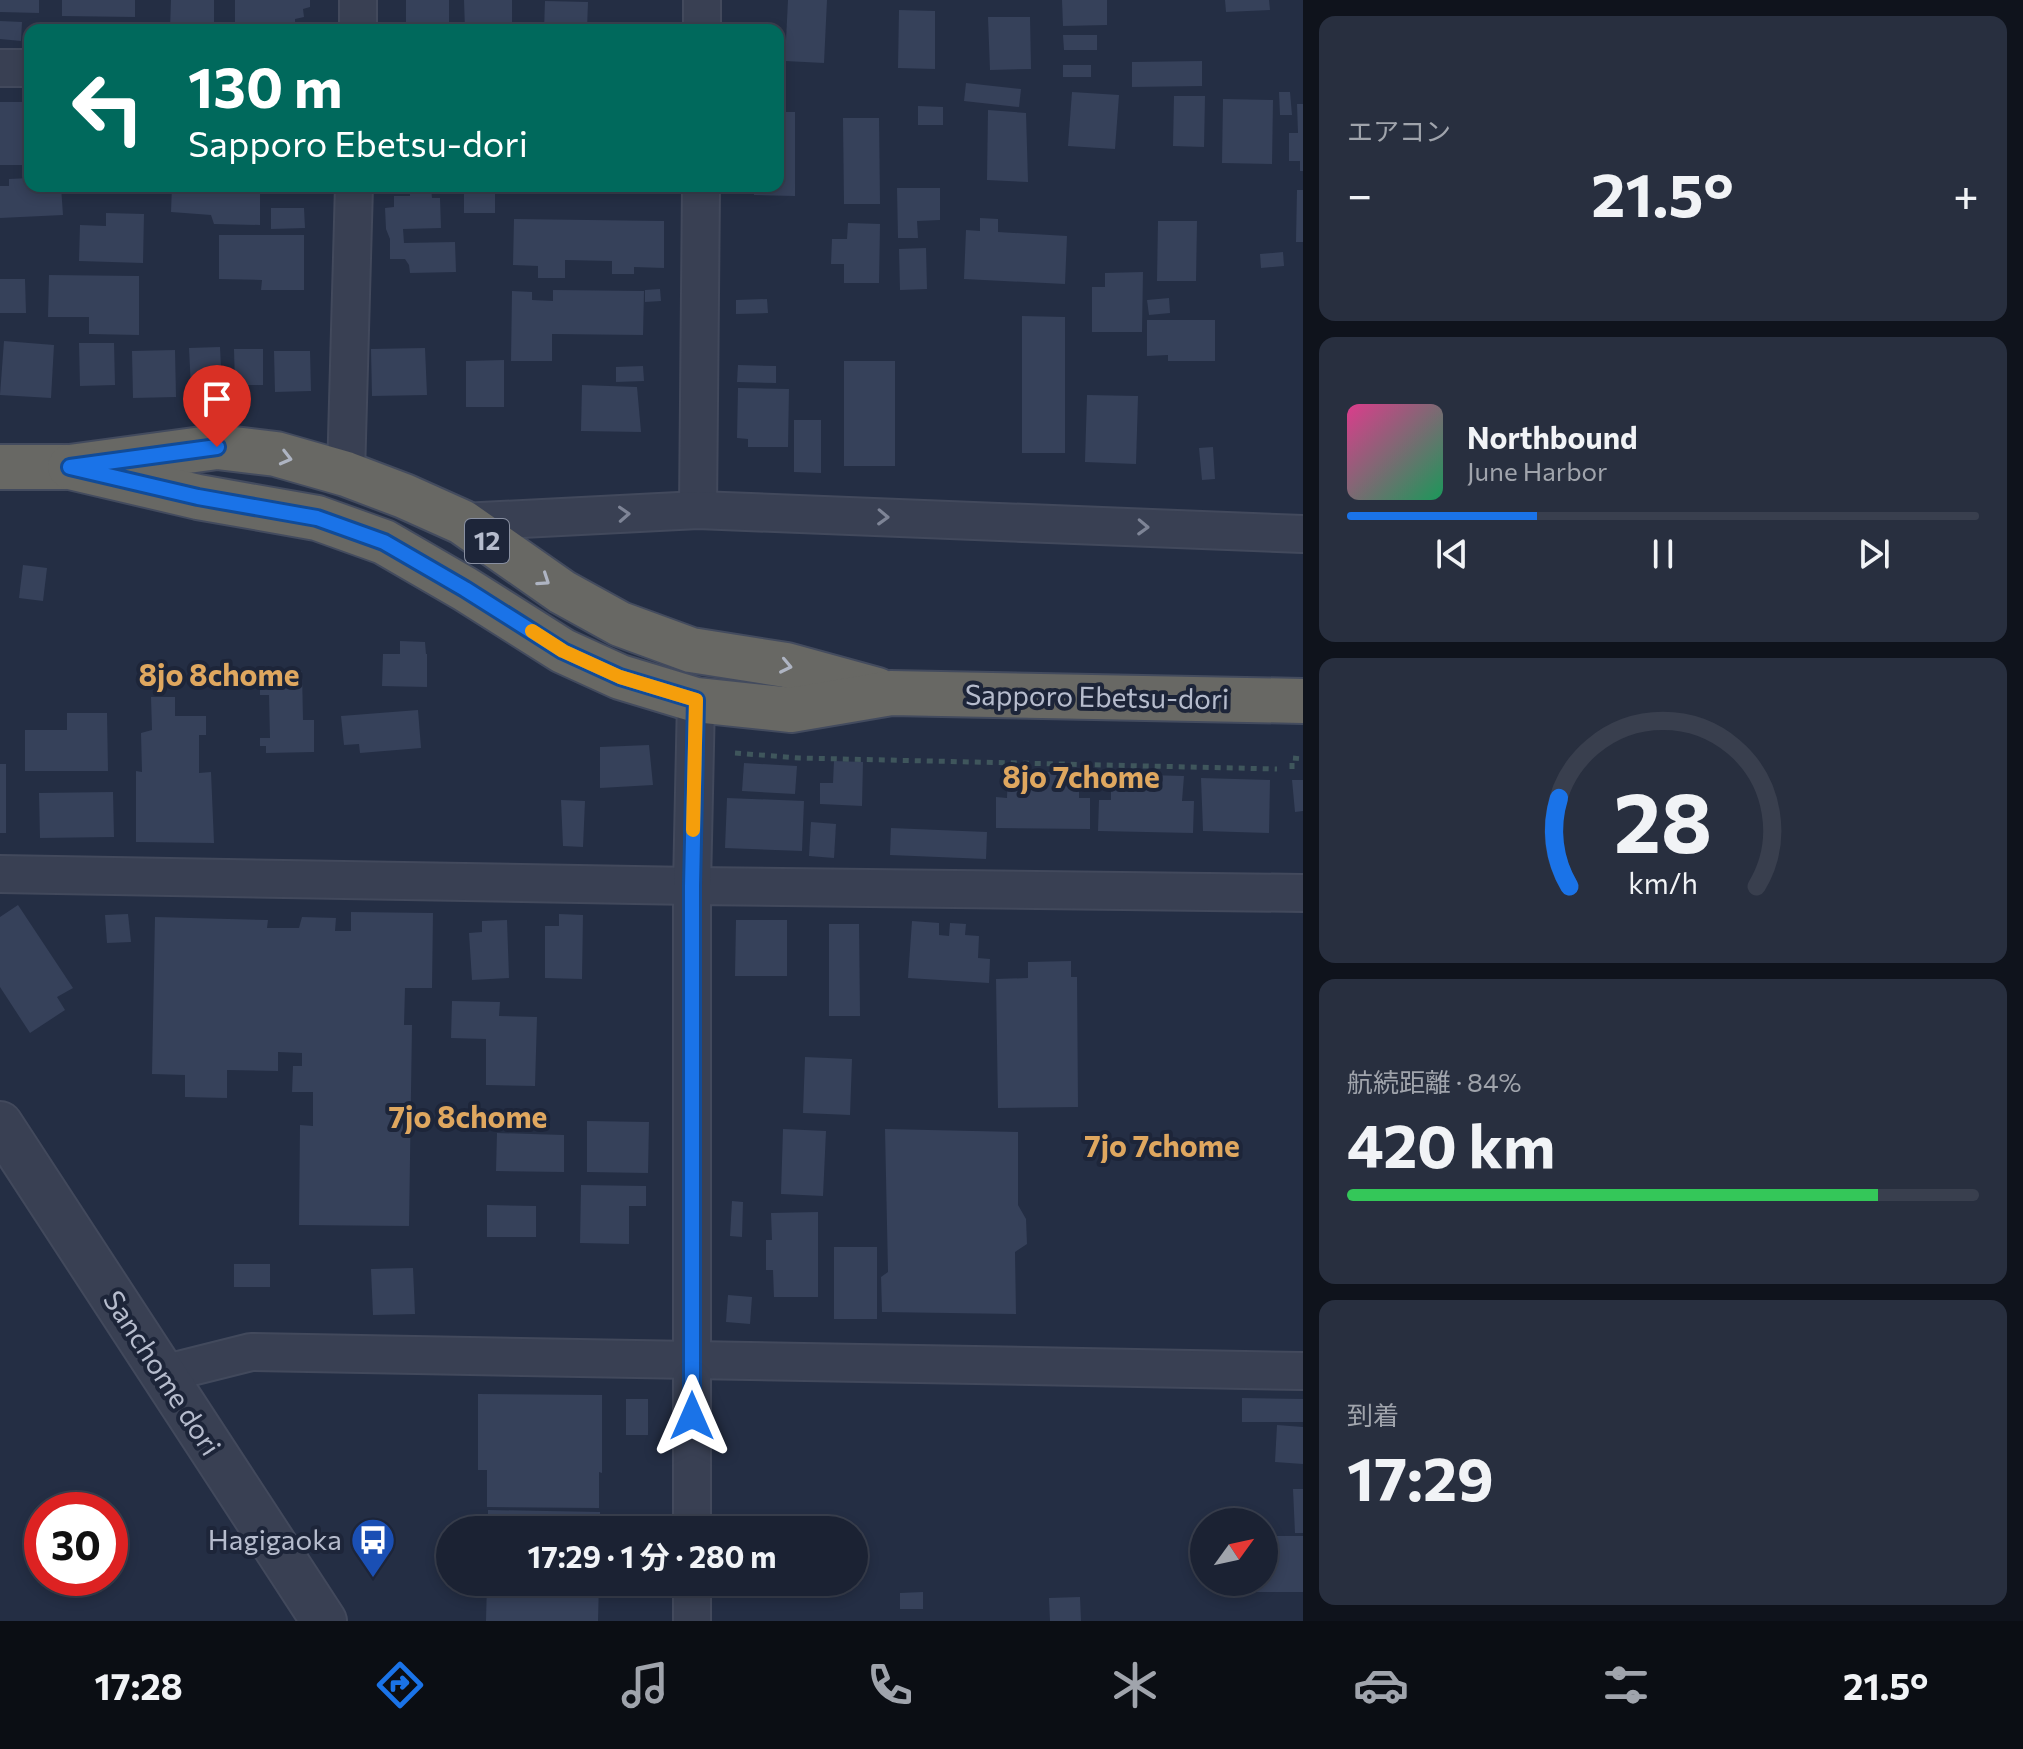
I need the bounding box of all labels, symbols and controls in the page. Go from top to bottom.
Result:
text: 130 m [188,51,343,120]
icon: left [56,56,160,160]
text: エアコン [1347,115,1451,146]
text: Sapporo Ebetsu-dori [188,120,528,164]
text: 21.5° [1591,156,1734,229]
text: − [1347,166,1372,220]
text: + [1953,166,1979,220]
pin [183,365,251,447]
icon: arrive [195,377,239,421]
text: Northbound [1467,418,1638,455]
one-way arrow [279,448,292,465]
text: June Harbor [1467,455,1607,486]
one-way arrow [618,505,631,522]
one-way arrow [877,508,890,525]
road number: 12 [465,519,509,563]
one-way arrow [1137,519,1150,536]
icon: previous [1430,532,1474,576]
icon: pause [1641,532,1685,576]
icon: next [1852,532,1896,576]
one-way arrow [535,570,549,585]
district label: 8jo 8chome [139,655,299,692]
one-way arrow [778,657,792,674]
street label: Sapporo Ebetsu-dori [965,677,1230,715]
district label: 8jo 7chome [1002,757,1160,794]
text: 28 [1614,767,1712,869]
text: km/h [1628,865,1698,900]
text: 航続距離 · 84% [1347,1066,1521,1097]
district label: 7jo 8chome [389,1097,547,1134]
text: 420 km [1347,1107,1555,1180]
district label: 7jo 7chome [1084,1126,1240,1163]
street label: Sanchome dori [97,1284,229,1461]
position arrow [650,1374,734,1458]
text: 到着 [1347,1399,1399,1430]
text: 17:29 [1347,1440,1494,1513]
speed limit sign: 30 [24,1492,128,1596]
north arrow [1190,1508,1278,1596]
map controls [1190,1508,1278,1596]
bus stop icon: Hagigaoka [349,1516,397,1579]
place label: Hagigaoka [208,1522,342,1556]
text: 17:29 · 1 分 · 280 m [528,1537,776,1574]
icon: directions [372,1657,428,1713]
icon: music [617,1657,673,1713]
icon: phone [862,1657,918,1713]
icon: climate [1107,1657,1163,1713]
icon: car [1353,1657,1409,1713]
icon: filters [1598,1657,1654,1713]
text: 17:28 [95,1663,183,1707]
text: 21.5° [1843,1663,1928,1707]

